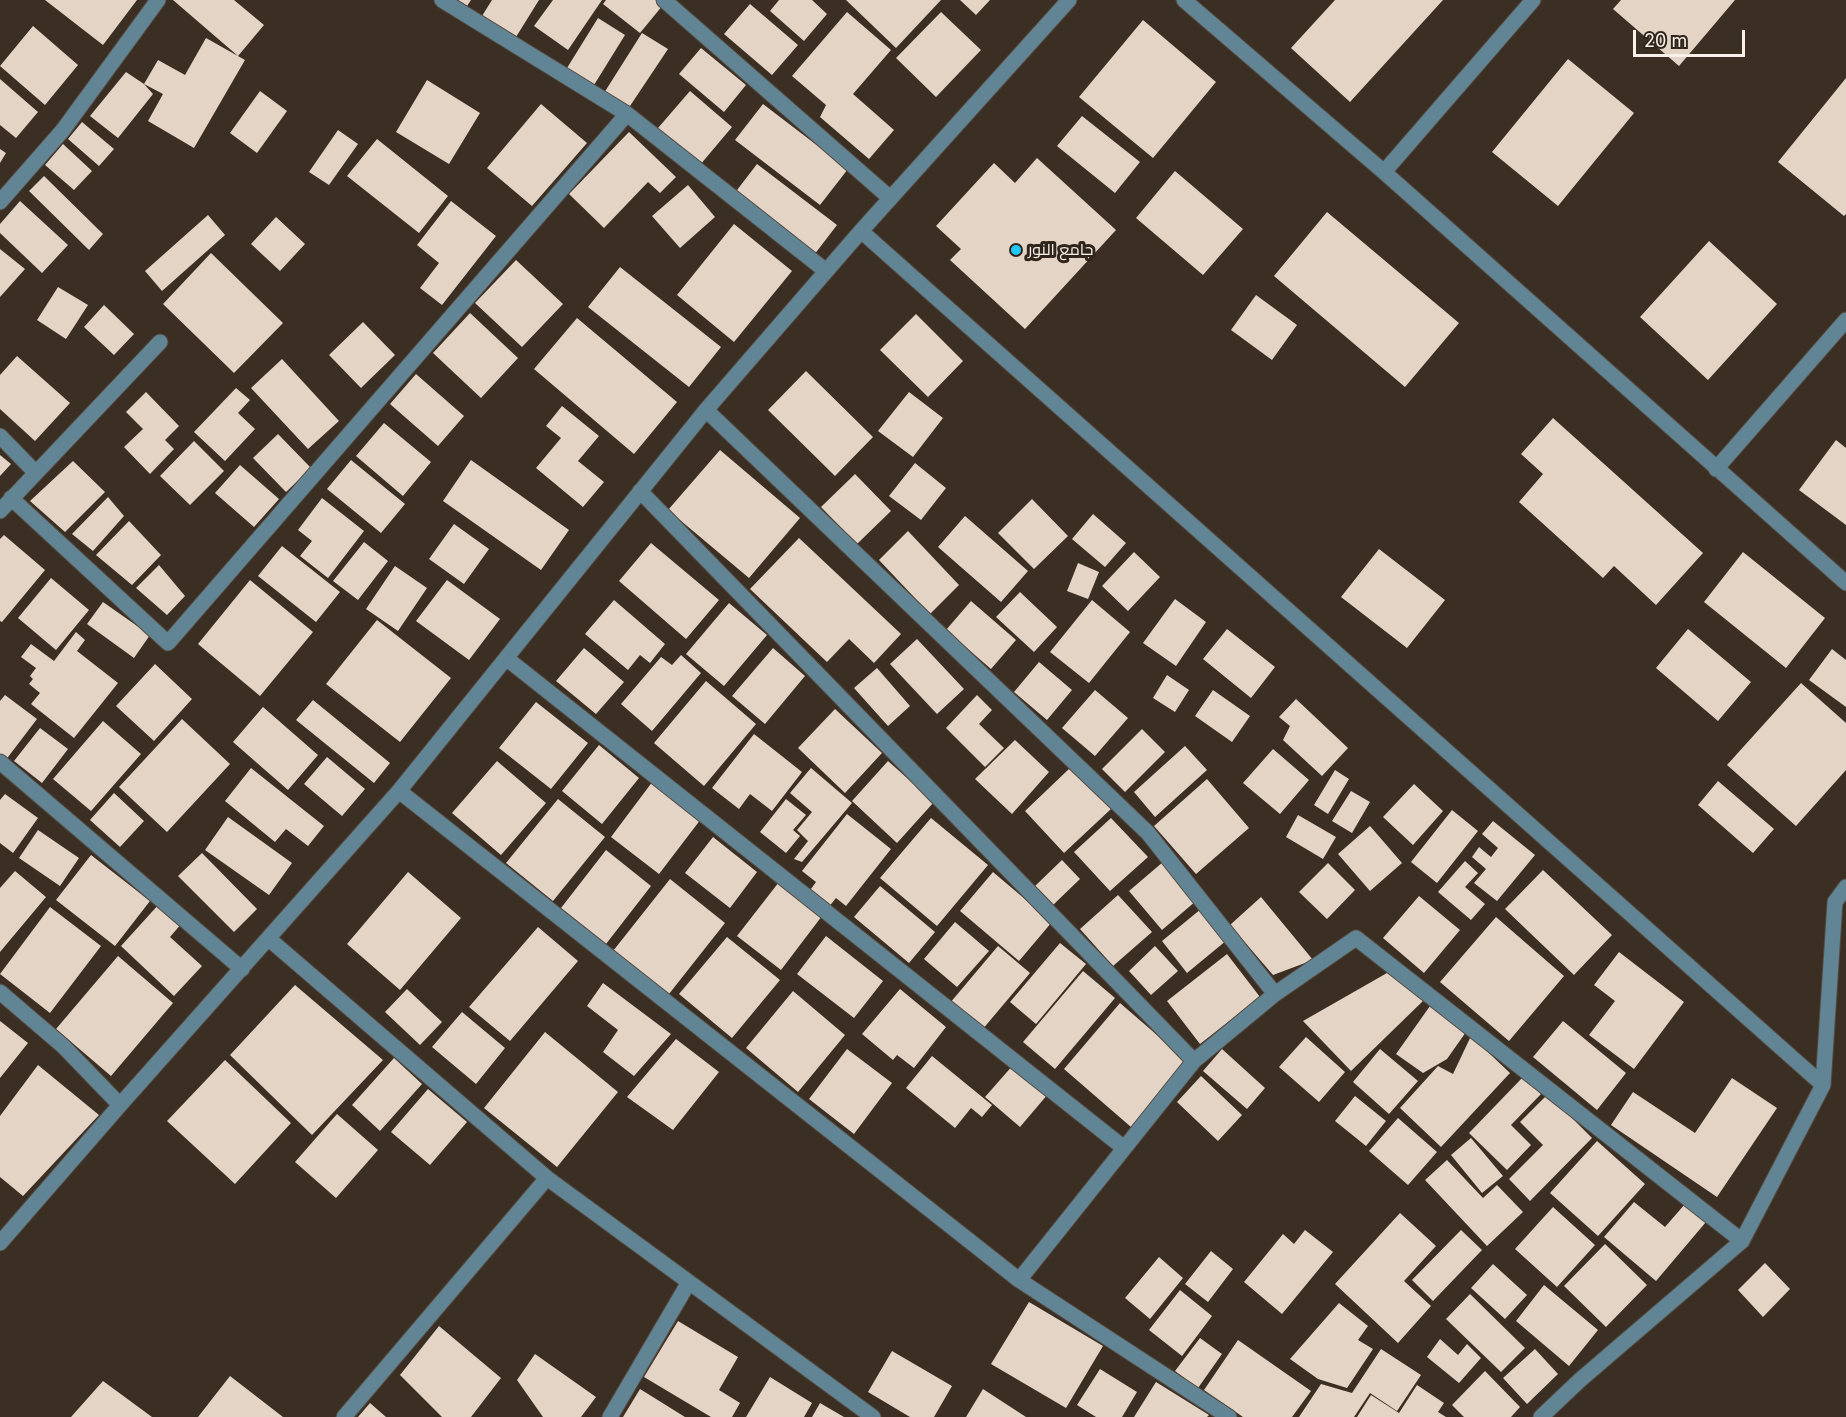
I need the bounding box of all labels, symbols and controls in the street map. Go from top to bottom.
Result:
scale bar [1636,18,1748,56]
text: 20 m [1644,30,1687,51]
place label: جامع النور [1028,240,1093,260]
marker: جامع النور [1009,243,1023,257]

